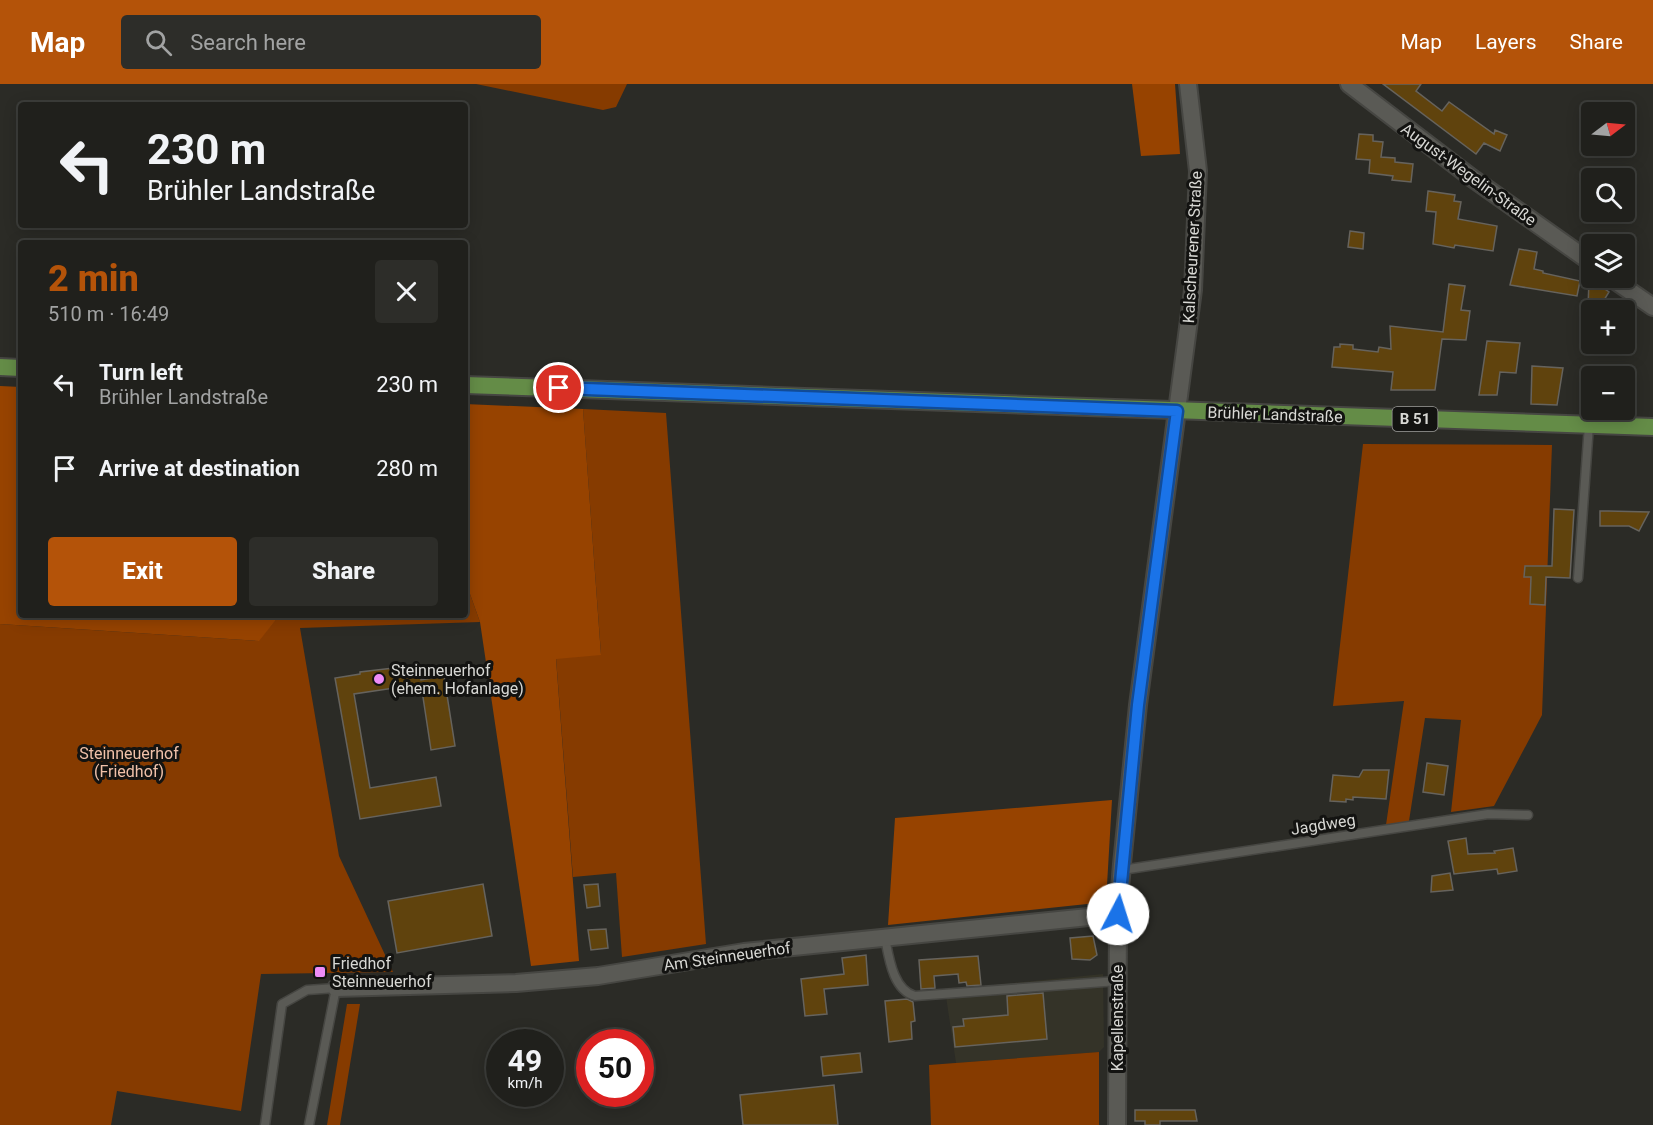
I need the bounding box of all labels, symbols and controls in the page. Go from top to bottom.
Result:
search box [121,15,541,69]
text: Map [30,26,85,59]
icon: search [142,26,175,59]
text: Search here [190,30,306,55]
text: Map [1400,30,1442,54]
text: Layers [1475,30,1536,54]
text: Share [1569,30,1623,54]
north arrow [1581,102,1635,156]
map controls [1581,102,1635,420]
street label: August-Wegelin-Straße [1397,119,1540,230]
text: 230 m [147,125,266,174]
icon: left [48,126,126,204]
button: search [1581,168,1635,222]
street label: Kalscheurener Straße [1179,170,1206,324]
text: Brühler Landstraße [147,175,375,207]
button: layers [1581,234,1635,288]
text: 2 min [48,258,139,300]
button: close [375,260,438,323]
button: + [1581,300,1635,354]
text: 510 m · 16:49 [48,302,169,326]
text: Turn left [99,360,183,385]
pin [533,362,584,413]
button: − [1581,366,1635,420]
icon: left [48,368,81,401]
icon: arrive [542,371,575,404]
text: 230 m [376,372,438,397]
text: Brühler Landstraße [99,385,268,409]
street label: Brühler Landstraße [1207,403,1343,426]
road number: B 51 [1392,407,1438,431]
icon: arrive [48,452,81,485]
text: Arrive at destination [99,456,300,481]
text: 280 m [376,456,438,481]
button: Exit [48,537,237,606]
button: Share [249,537,438,606]
place label: Steinneuerhof (ehem. Hofanlage) [391,661,524,698]
marker: Steinneuerhof (ehem. Hofanlage) [372,672,386,686]
park label: Steinneuerhof (Friedhof) [79,744,179,781]
street label: Jagdweg [1289,810,1357,839]
position arrow [1086,882,1150,946]
street label: Am Steinneuerhof [662,938,792,975]
place label: Friedhof Steinneuerhof [332,954,432,991]
marker: Friedhof Steinneuerhof [313,965,327,979]
street label: Kapellenstraße [1108,965,1127,1071]
speed limit sign: 50 [576,1029,654,1107]
text: 49 [508,1043,542,1078]
text: km/h [507,1074,543,1092]

